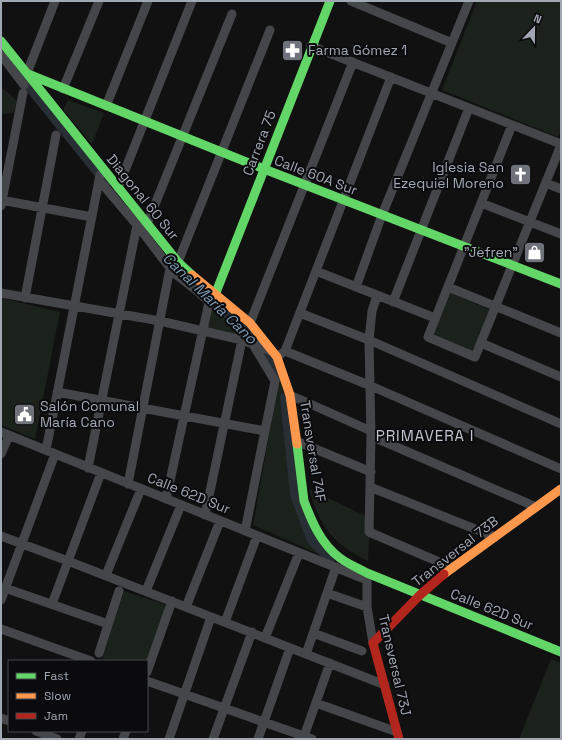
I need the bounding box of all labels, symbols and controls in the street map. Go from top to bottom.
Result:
north arrow [514,8,554,48]
text: N [532,11,544,27]
pharmacy icon: Farma Gómez 1 [279,37,305,63]
place label: Farma Gómez 1 [308,41,407,59]
street label: Carrera 75 [238,108,280,178]
street label: Diagonal 60 Sur [103,150,183,244]
street label: Calle 60A Sur [272,151,360,199]
place label: Iglesia San Ezequiel Moreno [393,158,504,192]
church icon: Iglesia San Ezequiel Moreno [507,162,533,188]
shop icon: "Jefren" [521,239,547,265]
place label: "Jefren" [464,243,518,261]
water label: Canal María Cano [159,248,262,348]
place label: Salón Comunal María Cano [40,397,139,431]
street label: Transversal 74F [296,399,330,503]
public building icon: Salón Comunal María Cano [11,401,37,427]
district label: PRIMAVERA I [376,426,474,445]
street label: Calle 62D Sur [145,468,233,518]
street label: Transversal 73B [408,512,502,590]
street label: Calle 62D Sur [448,584,536,634]
street label: Transversal 73J [375,612,415,718]
legend [8,660,148,732]
text: Fast [44,668,69,684]
text: Slow [44,688,71,704]
text: Jam [44,708,68,724]

